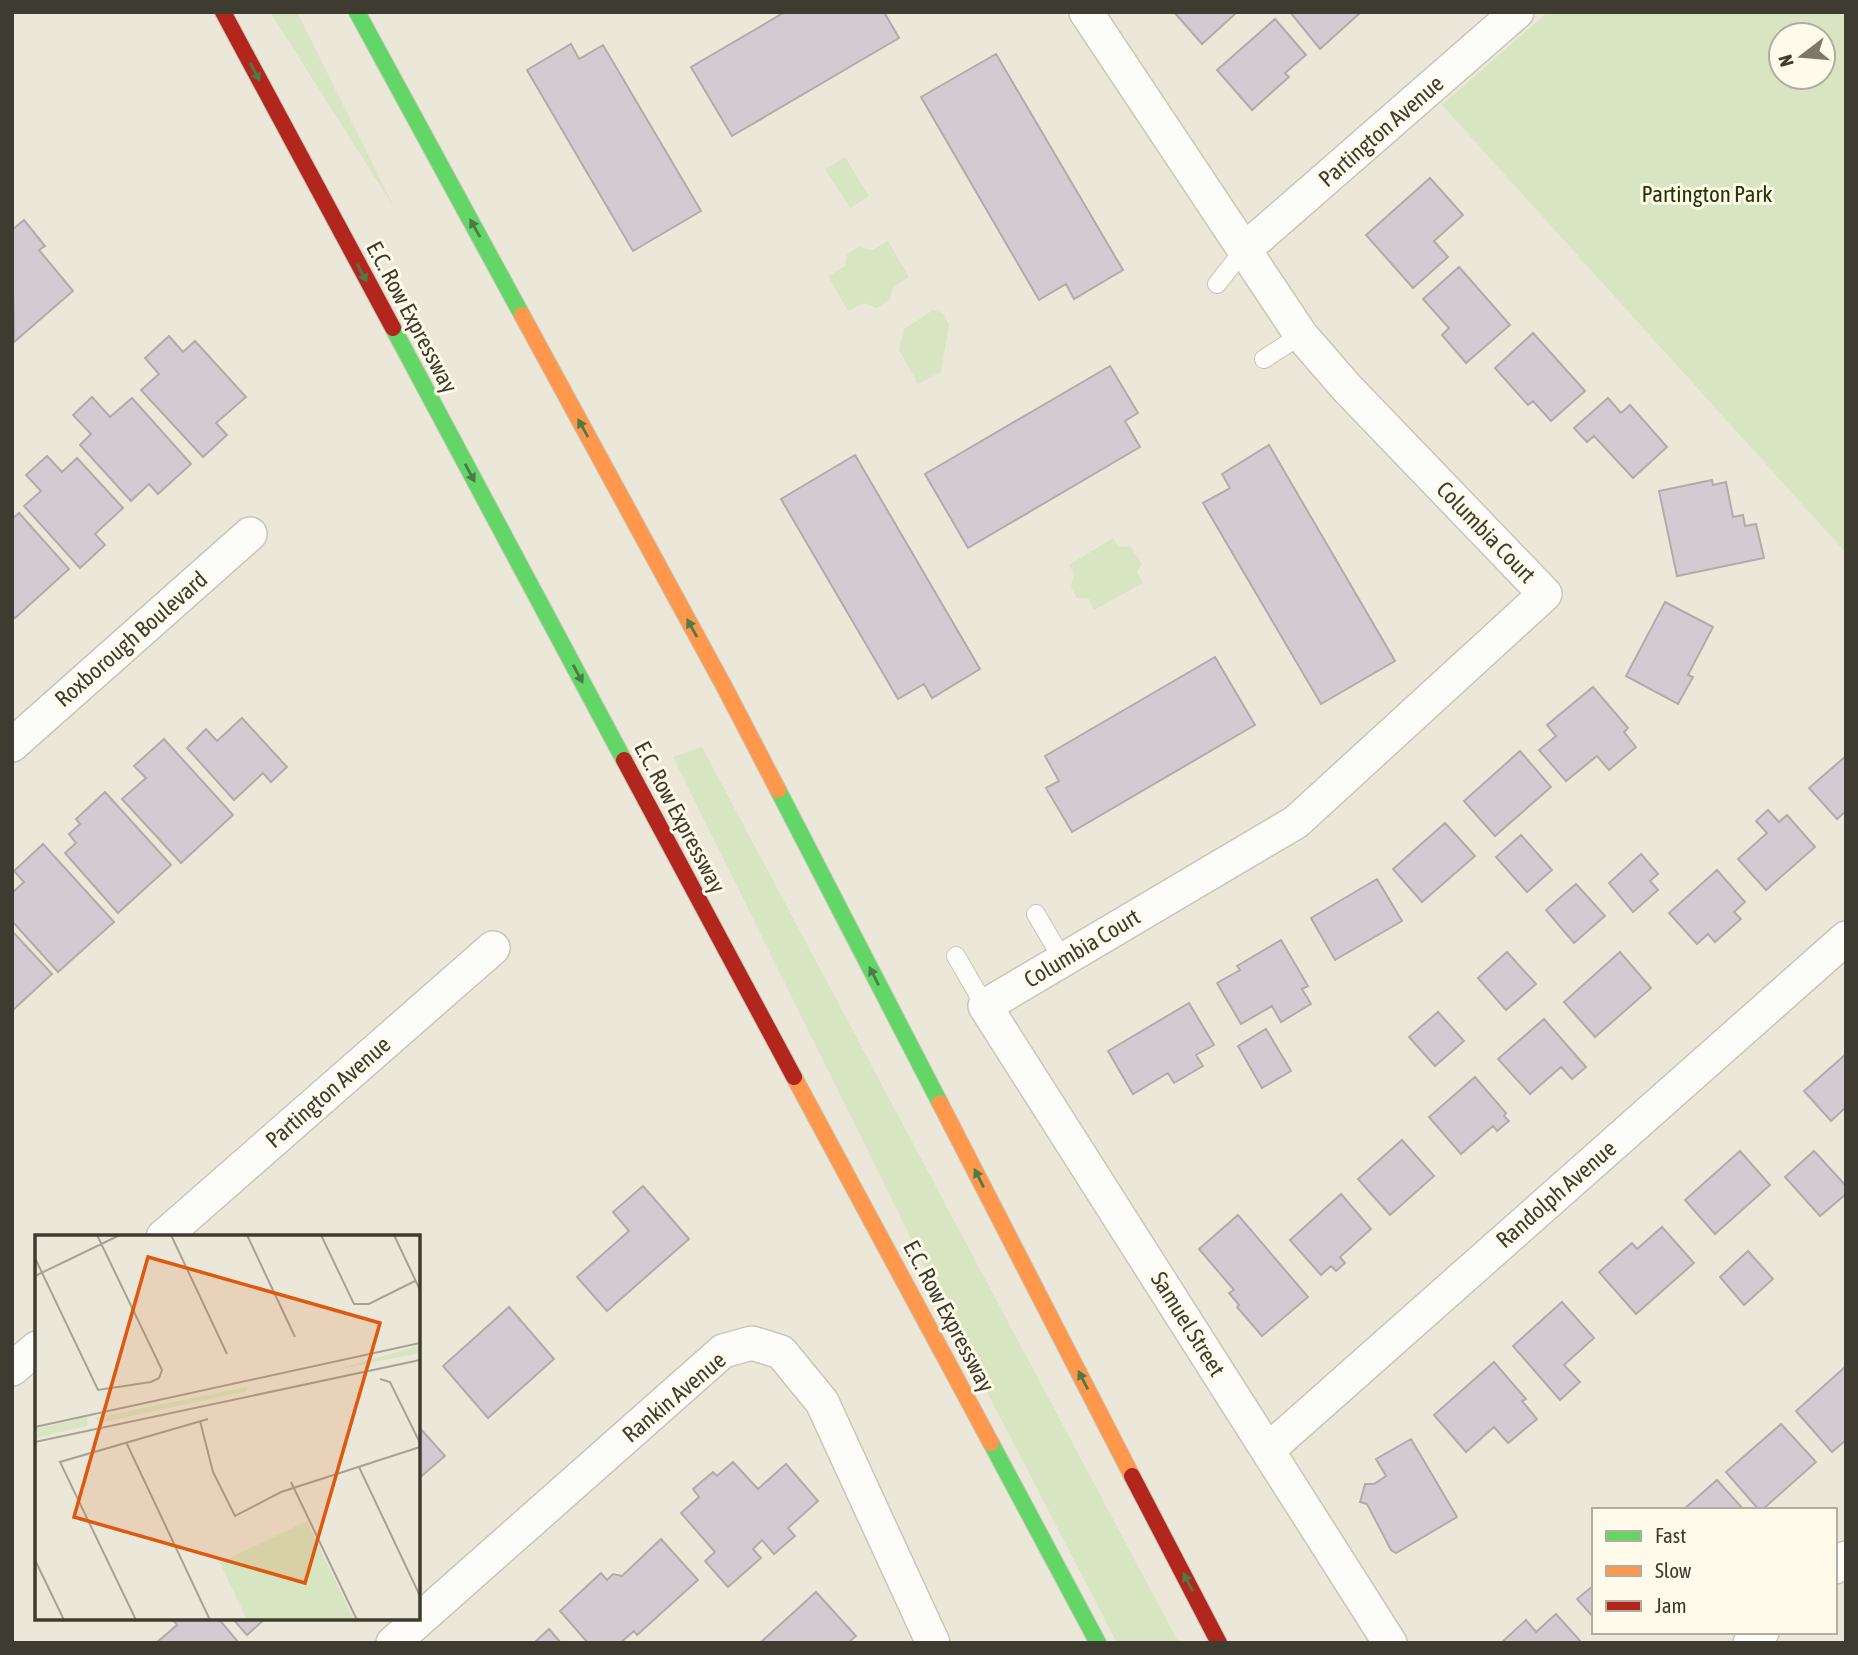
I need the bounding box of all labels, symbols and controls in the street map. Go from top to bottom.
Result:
north arrow [1767,21,1837,91]
text: N [1774,52,1798,69]
one-way arrow [249,63,261,82]
street label: Partington Avenue [1314,70,1448,192]
park label: Partington Park [1642,181,1772,207]
one-way arrow [469,218,480,238]
street label: E.C. Row Expressway [361,237,463,397]
one-way arrow [357,263,368,283]
one-way arrow [577,418,589,438]
one-way arrow [464,463,476,483]
street label: Columbia Court [1431,476,1541,588]
street label: Roxborough Boulevard [50,566,212,712]
one-way arrow [686,618,698,638]
one-way arrow [572,664,584,683]
street label: E.C. Row Expressway [629,737,731,897]
street label: Columbia Court [1019,903,1145,993]
one-way arrow [868,966,880,986]
street label: Partington Avenue [261,1031,395,1153]
street label: Randolph Avenue [1491,1135,1621,1253]
one-way arrow [973,1168,984,1188]
inset map [35,1235,420,1620]
street label: E.C. Row Expressway [898,1236,1000,1396]
street label: Samuel Street [1146,1267,1230,1381]
street label: Rankin Avenue [617,1347,731,1447]
one-way arrow [1078,1370,1089,1390]
legend [1592,1508,1837,1634]
text: Fast [1655,1523,1686,1547]
text: Slow [1655,1558,1692,1582]
one-way arrow [1182,1572,1194,1592]
text: Jam [1655,1593,1687,1617]

